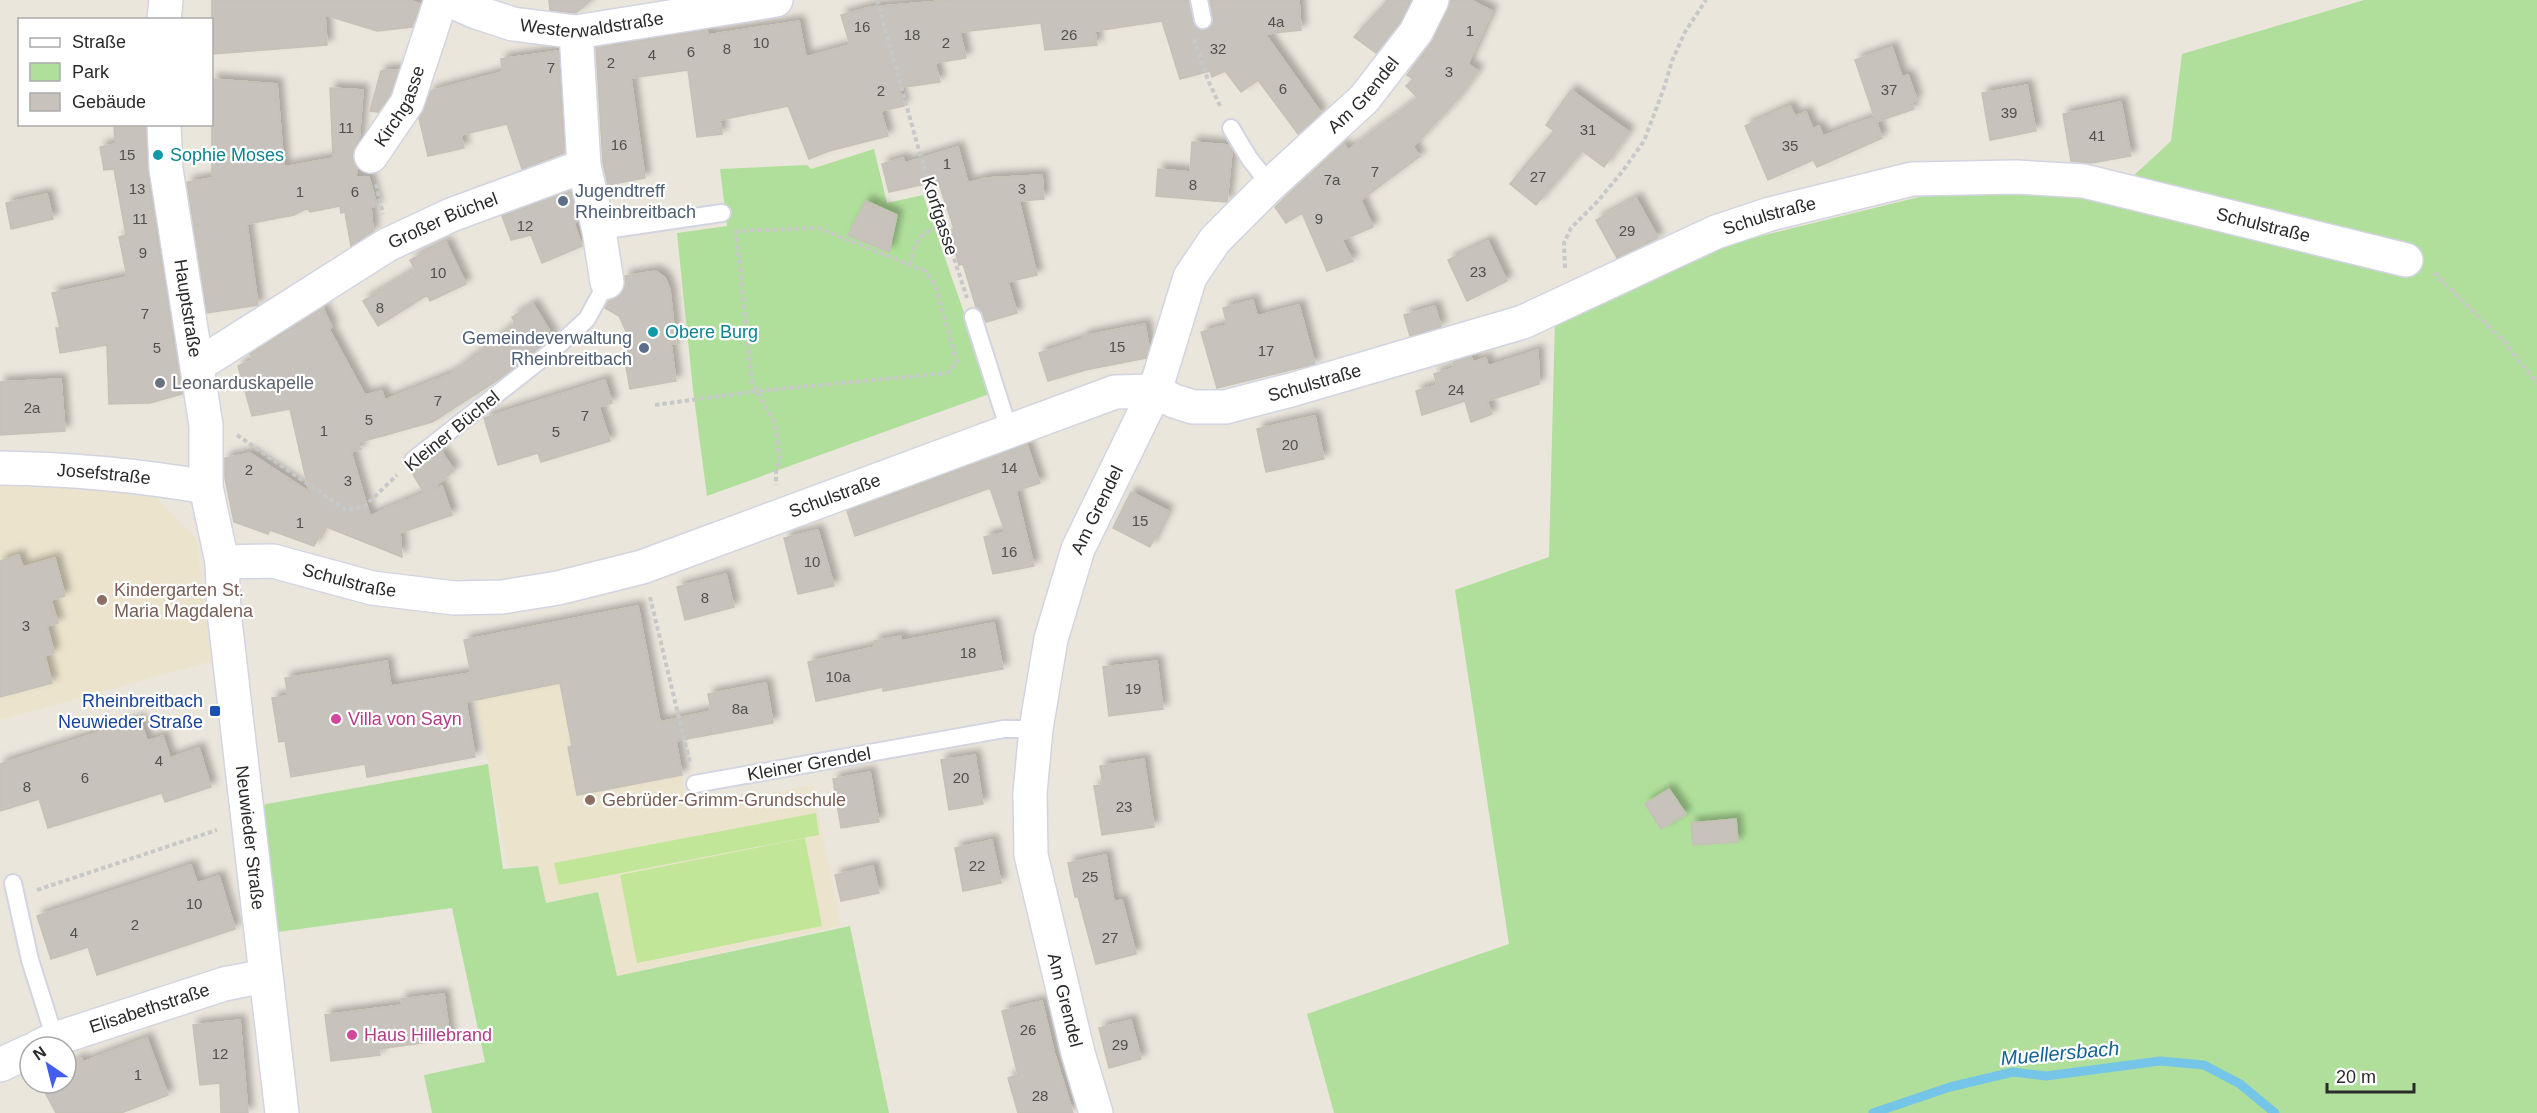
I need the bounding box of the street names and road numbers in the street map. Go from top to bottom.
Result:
street label: Westerwaldstraße [519,8,665,42]
street label: Am Grendel [1324,53,1403,137]
street label: Kirchgasse [370,63,429,150]
street label: Korfgasse [918,174,962,258]
street label: Großer Büchel [385,189,500,253]
street label: Schulstraße [1720,193,1818,239]
street label: Schulstraße [2214,204,2312,246]
street label: Hauptstraße [170,258,205,359]
street label: Schulstraße [1266,360,1363,406]
street label: Kleiner Büchel [401,387,503,475]
street label: Josefstraße [56,460,152,489]
street label: Am Grendel [1067,462,1127,558]
street label: Schulstraße [786,470,883,522]
street label: Schulstraße [300,559,397,601]
street label: Kleiner Grendel [746,743,872,785]
street label: Neuwieder Straße [232,764,268,911]
street label: Am Grendel [1044,951,1086,1049]
street label: Elisabethstraße [87,979,212,1037]

